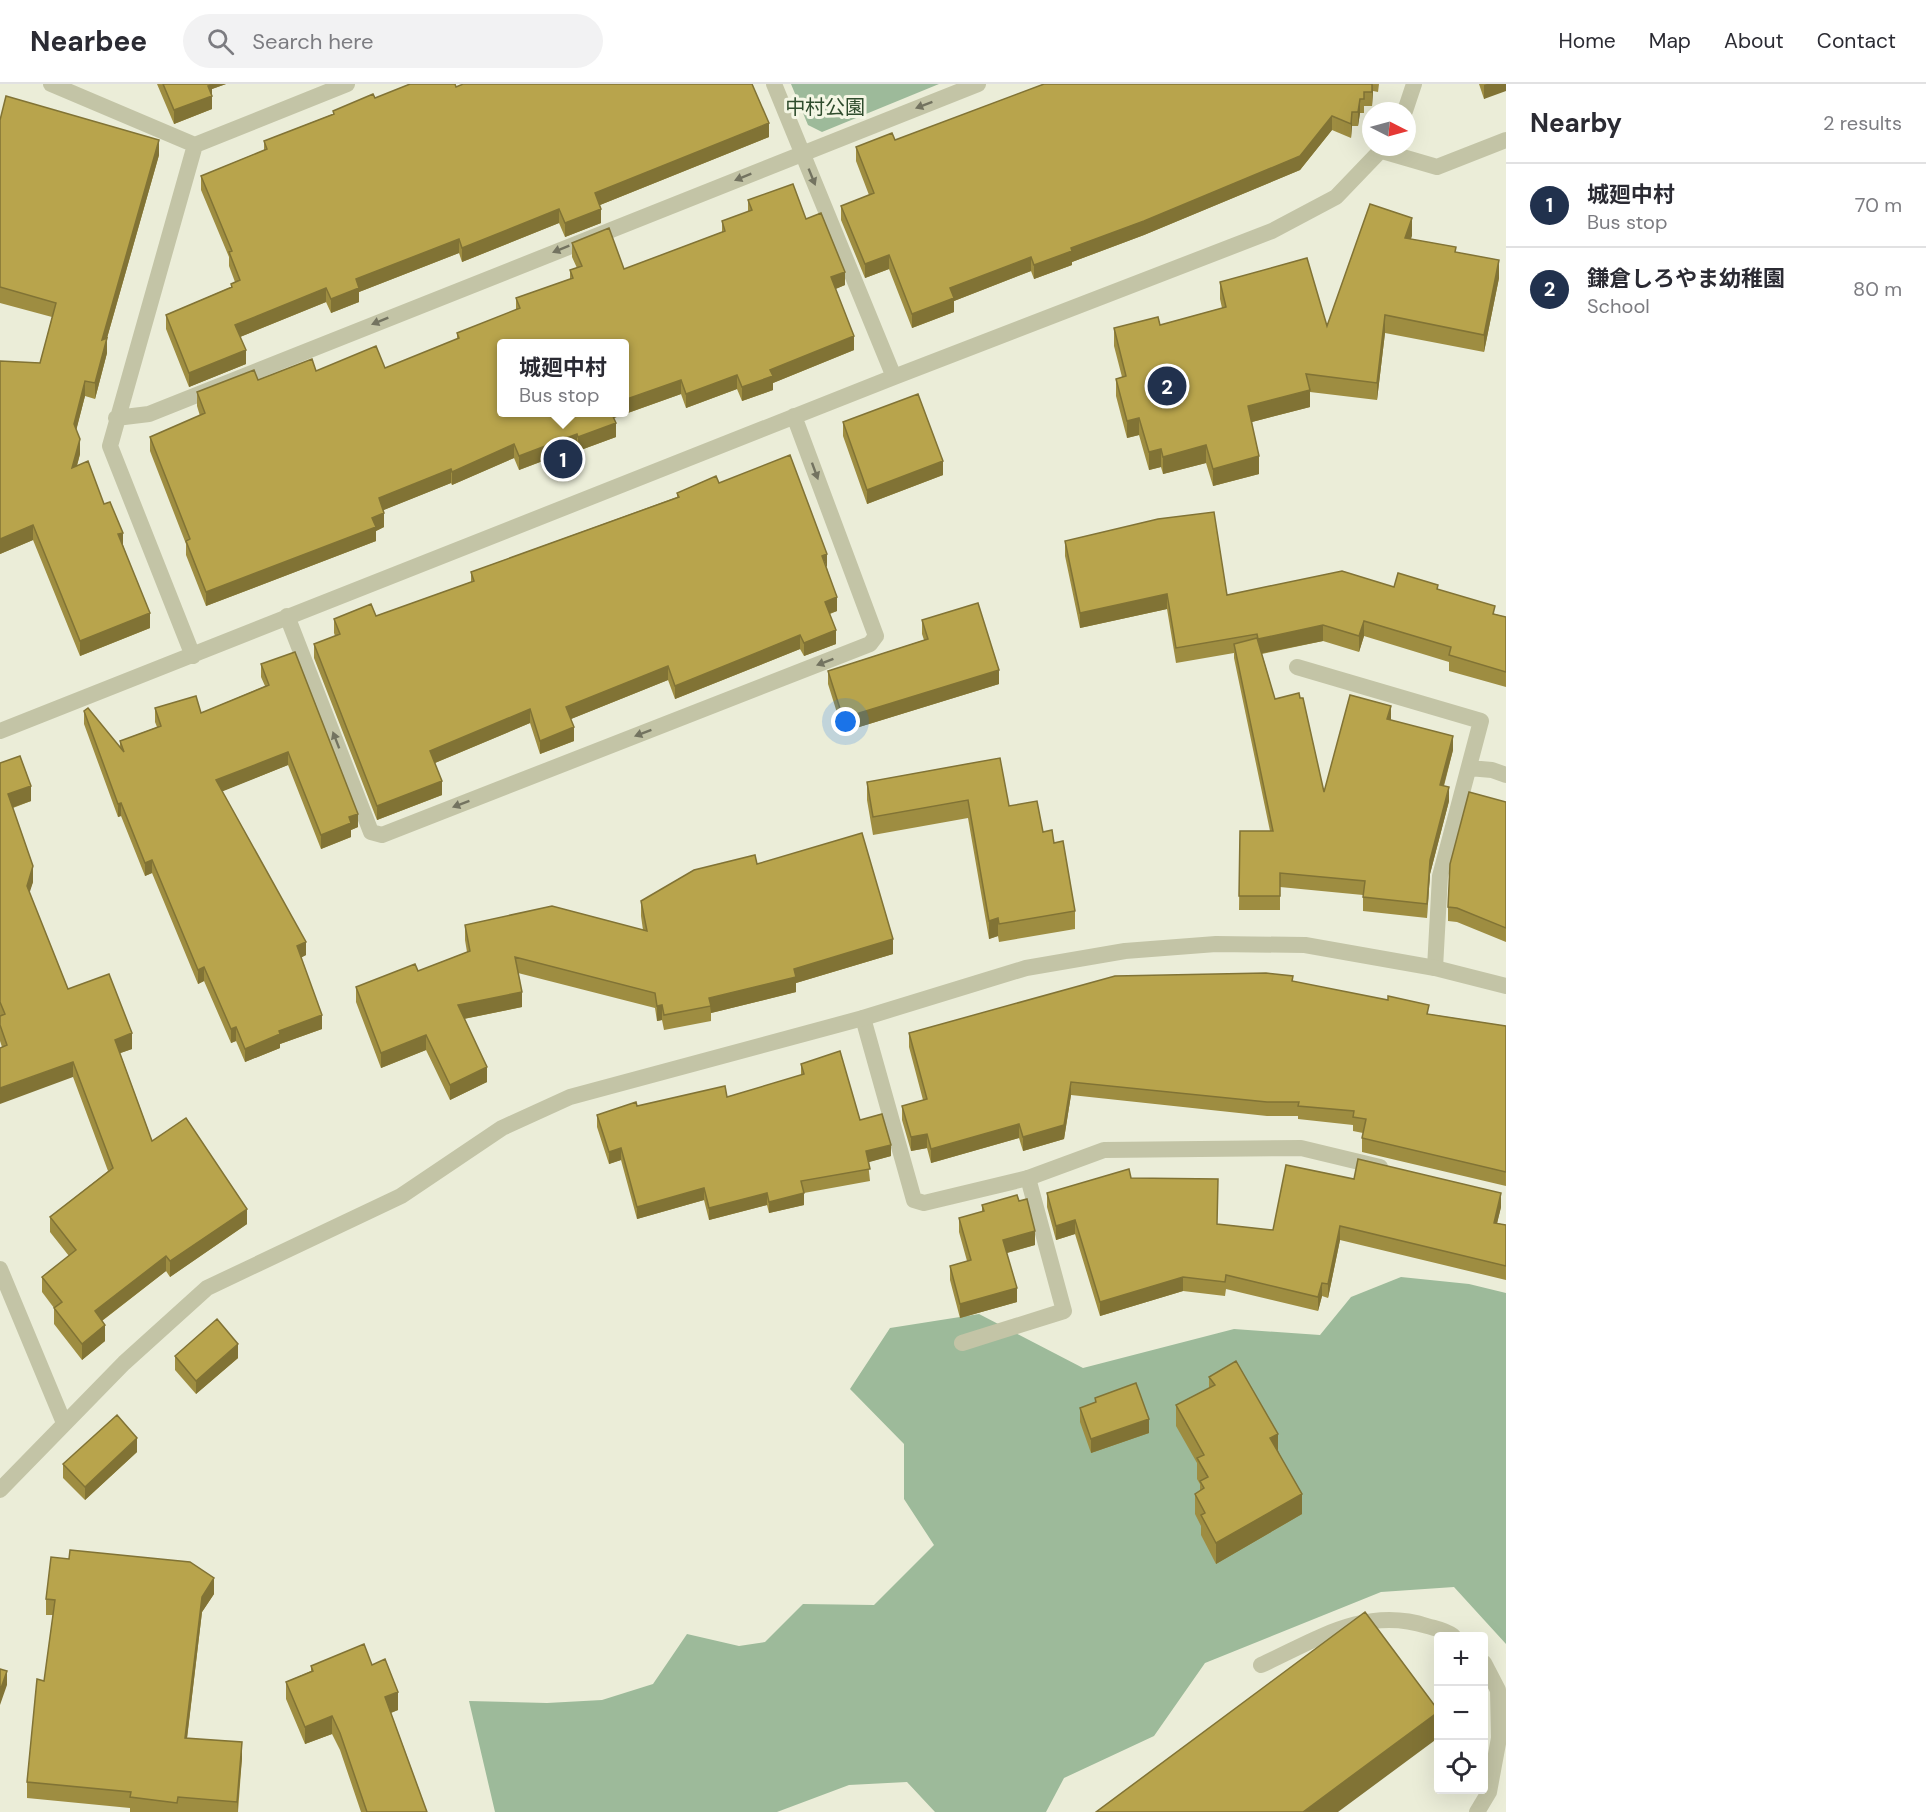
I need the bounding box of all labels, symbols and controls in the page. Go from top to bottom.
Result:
search box [183,14,603,68]
text: Nearbee [30,23,147,60]
icon: search [204,25,237,58]
text: Search here [252,27,374,56]
text: Home [1558,27,1616,55]
text: Map [1649,27,1691,55]
text: About [1724,27,1784,55]
text: Contact [1817,27,1896,55]
park label: 中村公園 [785,94,865,120]
one-way arrow [915,101,933,111]
north arrow [1362,102,1416,156]
text: Nearby [1530,106,1622,140]
text: 2 results [1823,110,1902,136]
one-way arrow [808,168,817,186]
one-way arrow [733,172,751,182]
text: 城廻中村 [1587,180,1675,209]
text: 1 [1546,192,1553,218]
text: 70 m [1855,192,1902,218]
text: Bus stop [1587,209,1667,235]
one-way arrow [552,244,570,254]
text: 鎌倉しろやま幼稚園 [1587,264,1785,293]
text: 2 [1544,276,1555,302]
text: 80 m [1853,276,1902,302]
text: School [1587,293,1650,319]
one-way arrow [371,316,389,326]
popup [497,339,629,417]
text: 城廻中村 [519,353,607,382]
pin: 2 [1148,364,1186,408]
text: Bus stop [519,382,599,408]
pin: 1 [544,436,582,482]
one-way arrow [810,462,820,480]
one-way arrow [815,657,833,667]
your location [831,707,860,736]
one-way arrow [634,729,652,738]
one-way arrow [330,731,340,749]
one-way arrow [452,799,470,809]
map controls [1434,1632,1488,1794]
button: + [1434,1632,1488,1686]
button: − [1434,1686,1488,1740]
button: locate [1434,1740,1488,1794]

